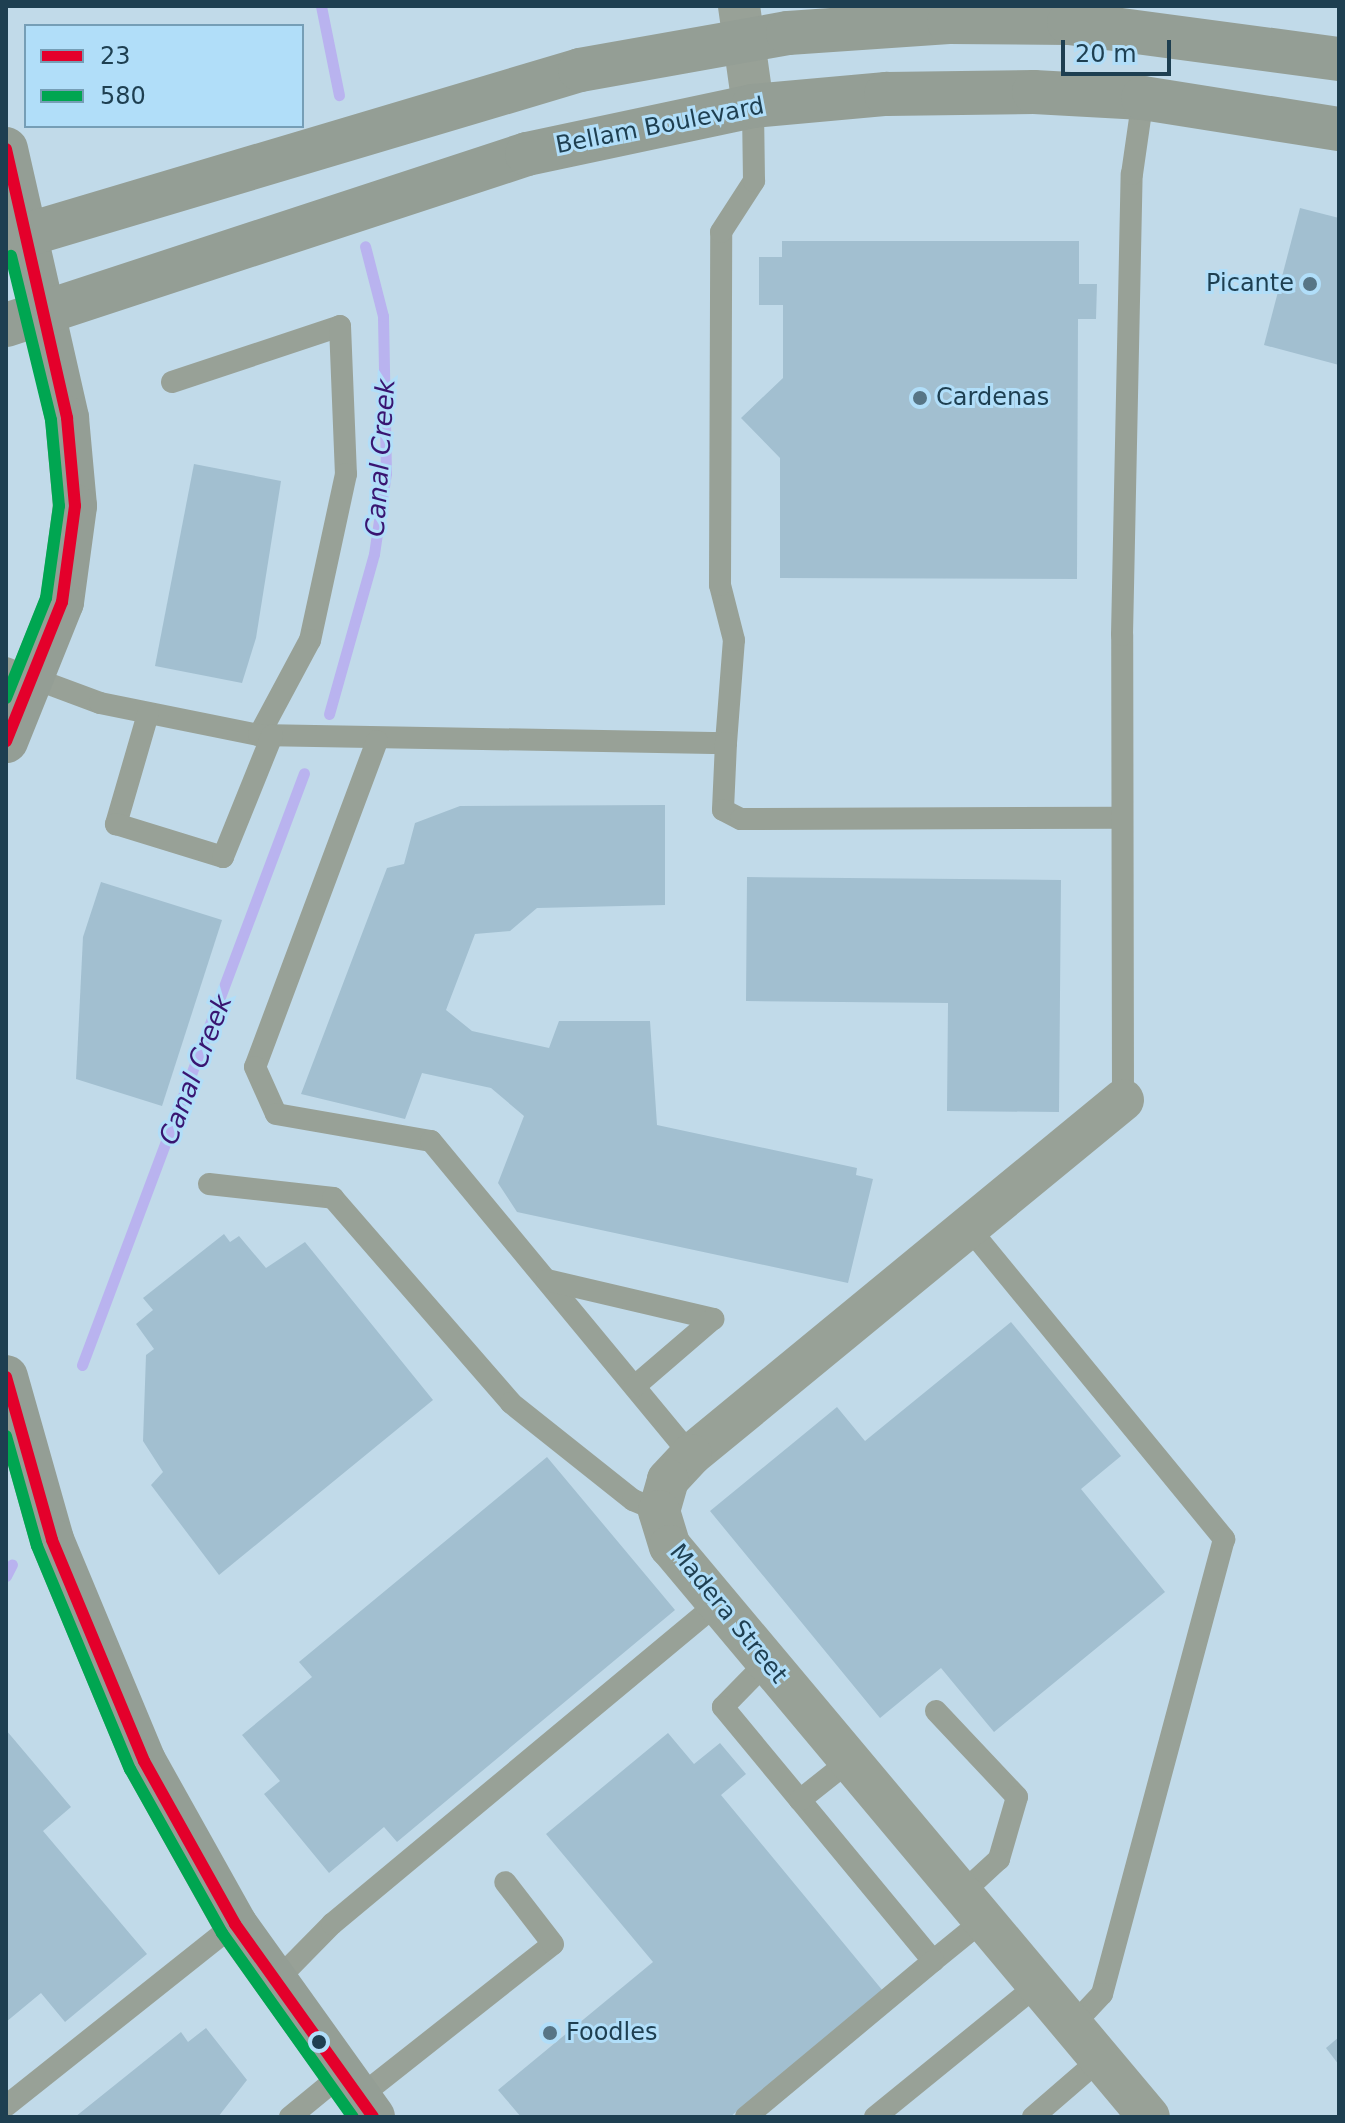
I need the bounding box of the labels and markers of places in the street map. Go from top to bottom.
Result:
place label: Picante [1206,270,1294,298]
marker: Picante [1301,275,1319,293]
place label: Cardenas [936,384,1049,412]
marker: Cardenas [911,389,929,407]
place label: Foodles [566,2019,657,2047]
marker: Foodles [541,2024,559,2042]
unlabelled marker [311,2034,327,2050]

